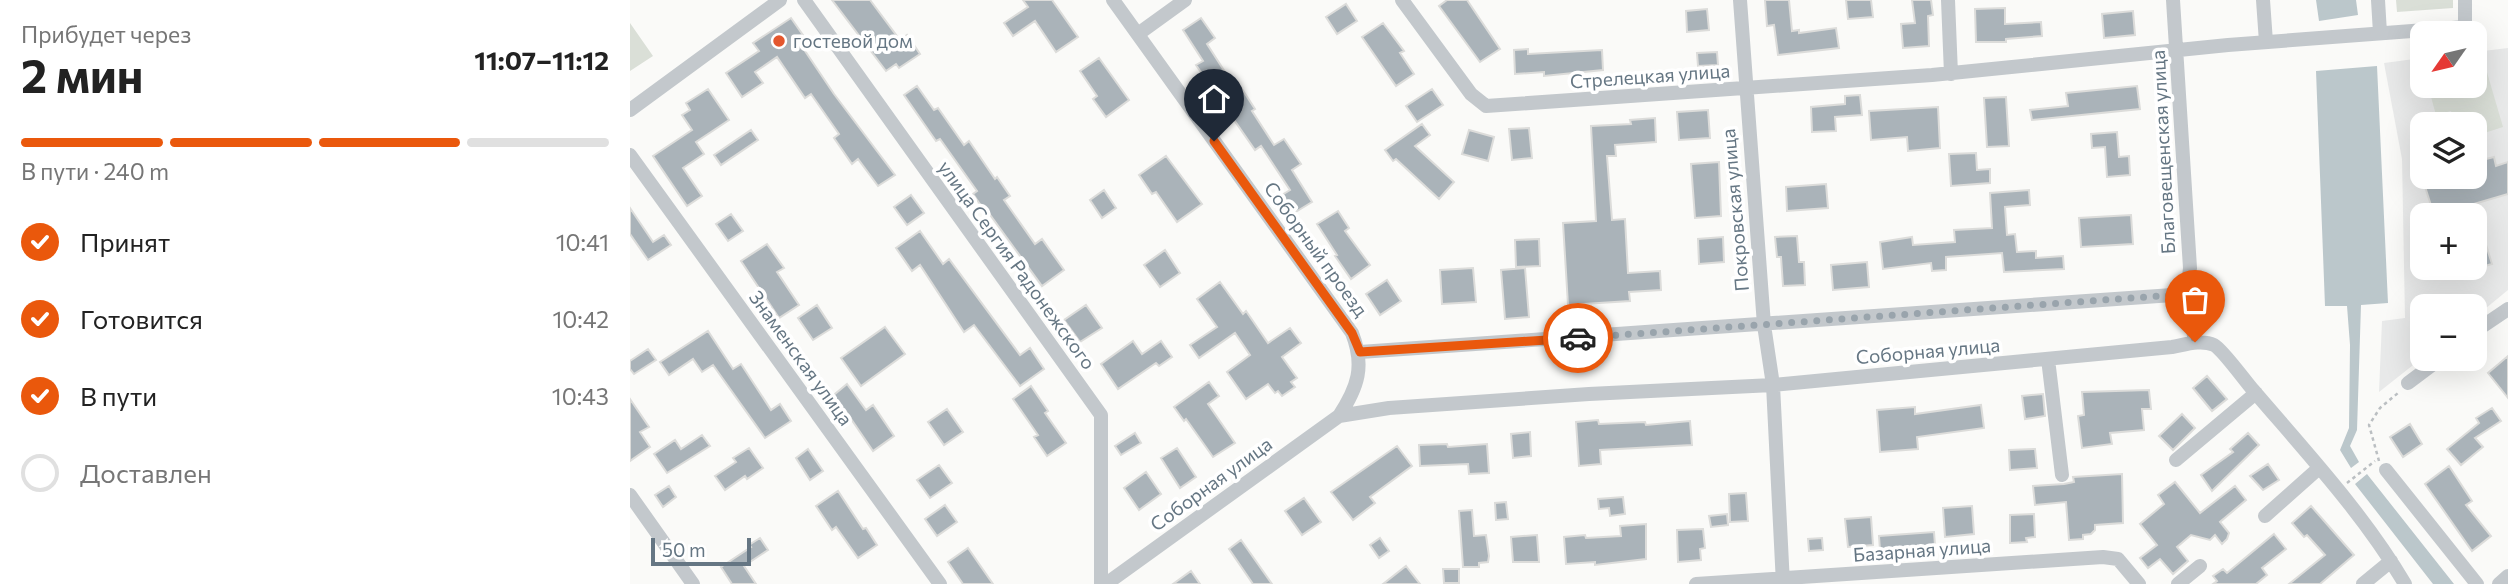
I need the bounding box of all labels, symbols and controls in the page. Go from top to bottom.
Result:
text: Прибудет через [21,20,191,48]
north arrow [2410,21,2487,98]
map controls [2410,21,2487,371]
place label: гостевой дом [793,29,913,52]
marker: гостевой дом [771,33,787,49]
text: 11:07–11:12 [474,44,609,75]
text: 2 мин [21,46,143,102]
street label: Благовещенская улица [2146,49,2179,255]
street label: Стрелецкая улица [1569,58,1731,93]
pin [1184,69,1244,141]
icon: home [1195,80,1233,118]
button: layers [2410,112,2487,189]
street label: Покровская улица [1716,128,1753,292]
street label: улица Сергия Радонежского [934,156,1101,374]
text: В пути · 240 m [21,157,169,185]
street label: Соборный проезд [1260,177,1373,321]
button: + [2410,203,2487,280]
icon: check [21,223,59,261]
text: Принят [80,226,170,257]
text: 10:41 [556,228,609,256]
pin [2165,270,2225,342]
icon: bag [2176,281,2214,319]
street label: Знаменская улица [745,286,858,430]
button: − [2410,294,2487,371]
icon: check [21,300,59,338]
text: Готовится [80,303,203,334]
courier [1543,303,1613,373]
text: 10:42 [553,305,609,333]
icon: car [1559,319,1597,357]
street label: Соборная улица [1855,333,2001,368]
icon: check [21,377,59,415]
text: В пути [80,380,157,411]
text: 10:43 [552,382,609,410]
street label: Соборная улица [1145,432,1276,535]
text: Доставлен [80,457,212,488]
street label: Базарная улица [1852,533,1992,566]
scale bar [651,535,751,567]
text: 50 m [662,538,706,561]

